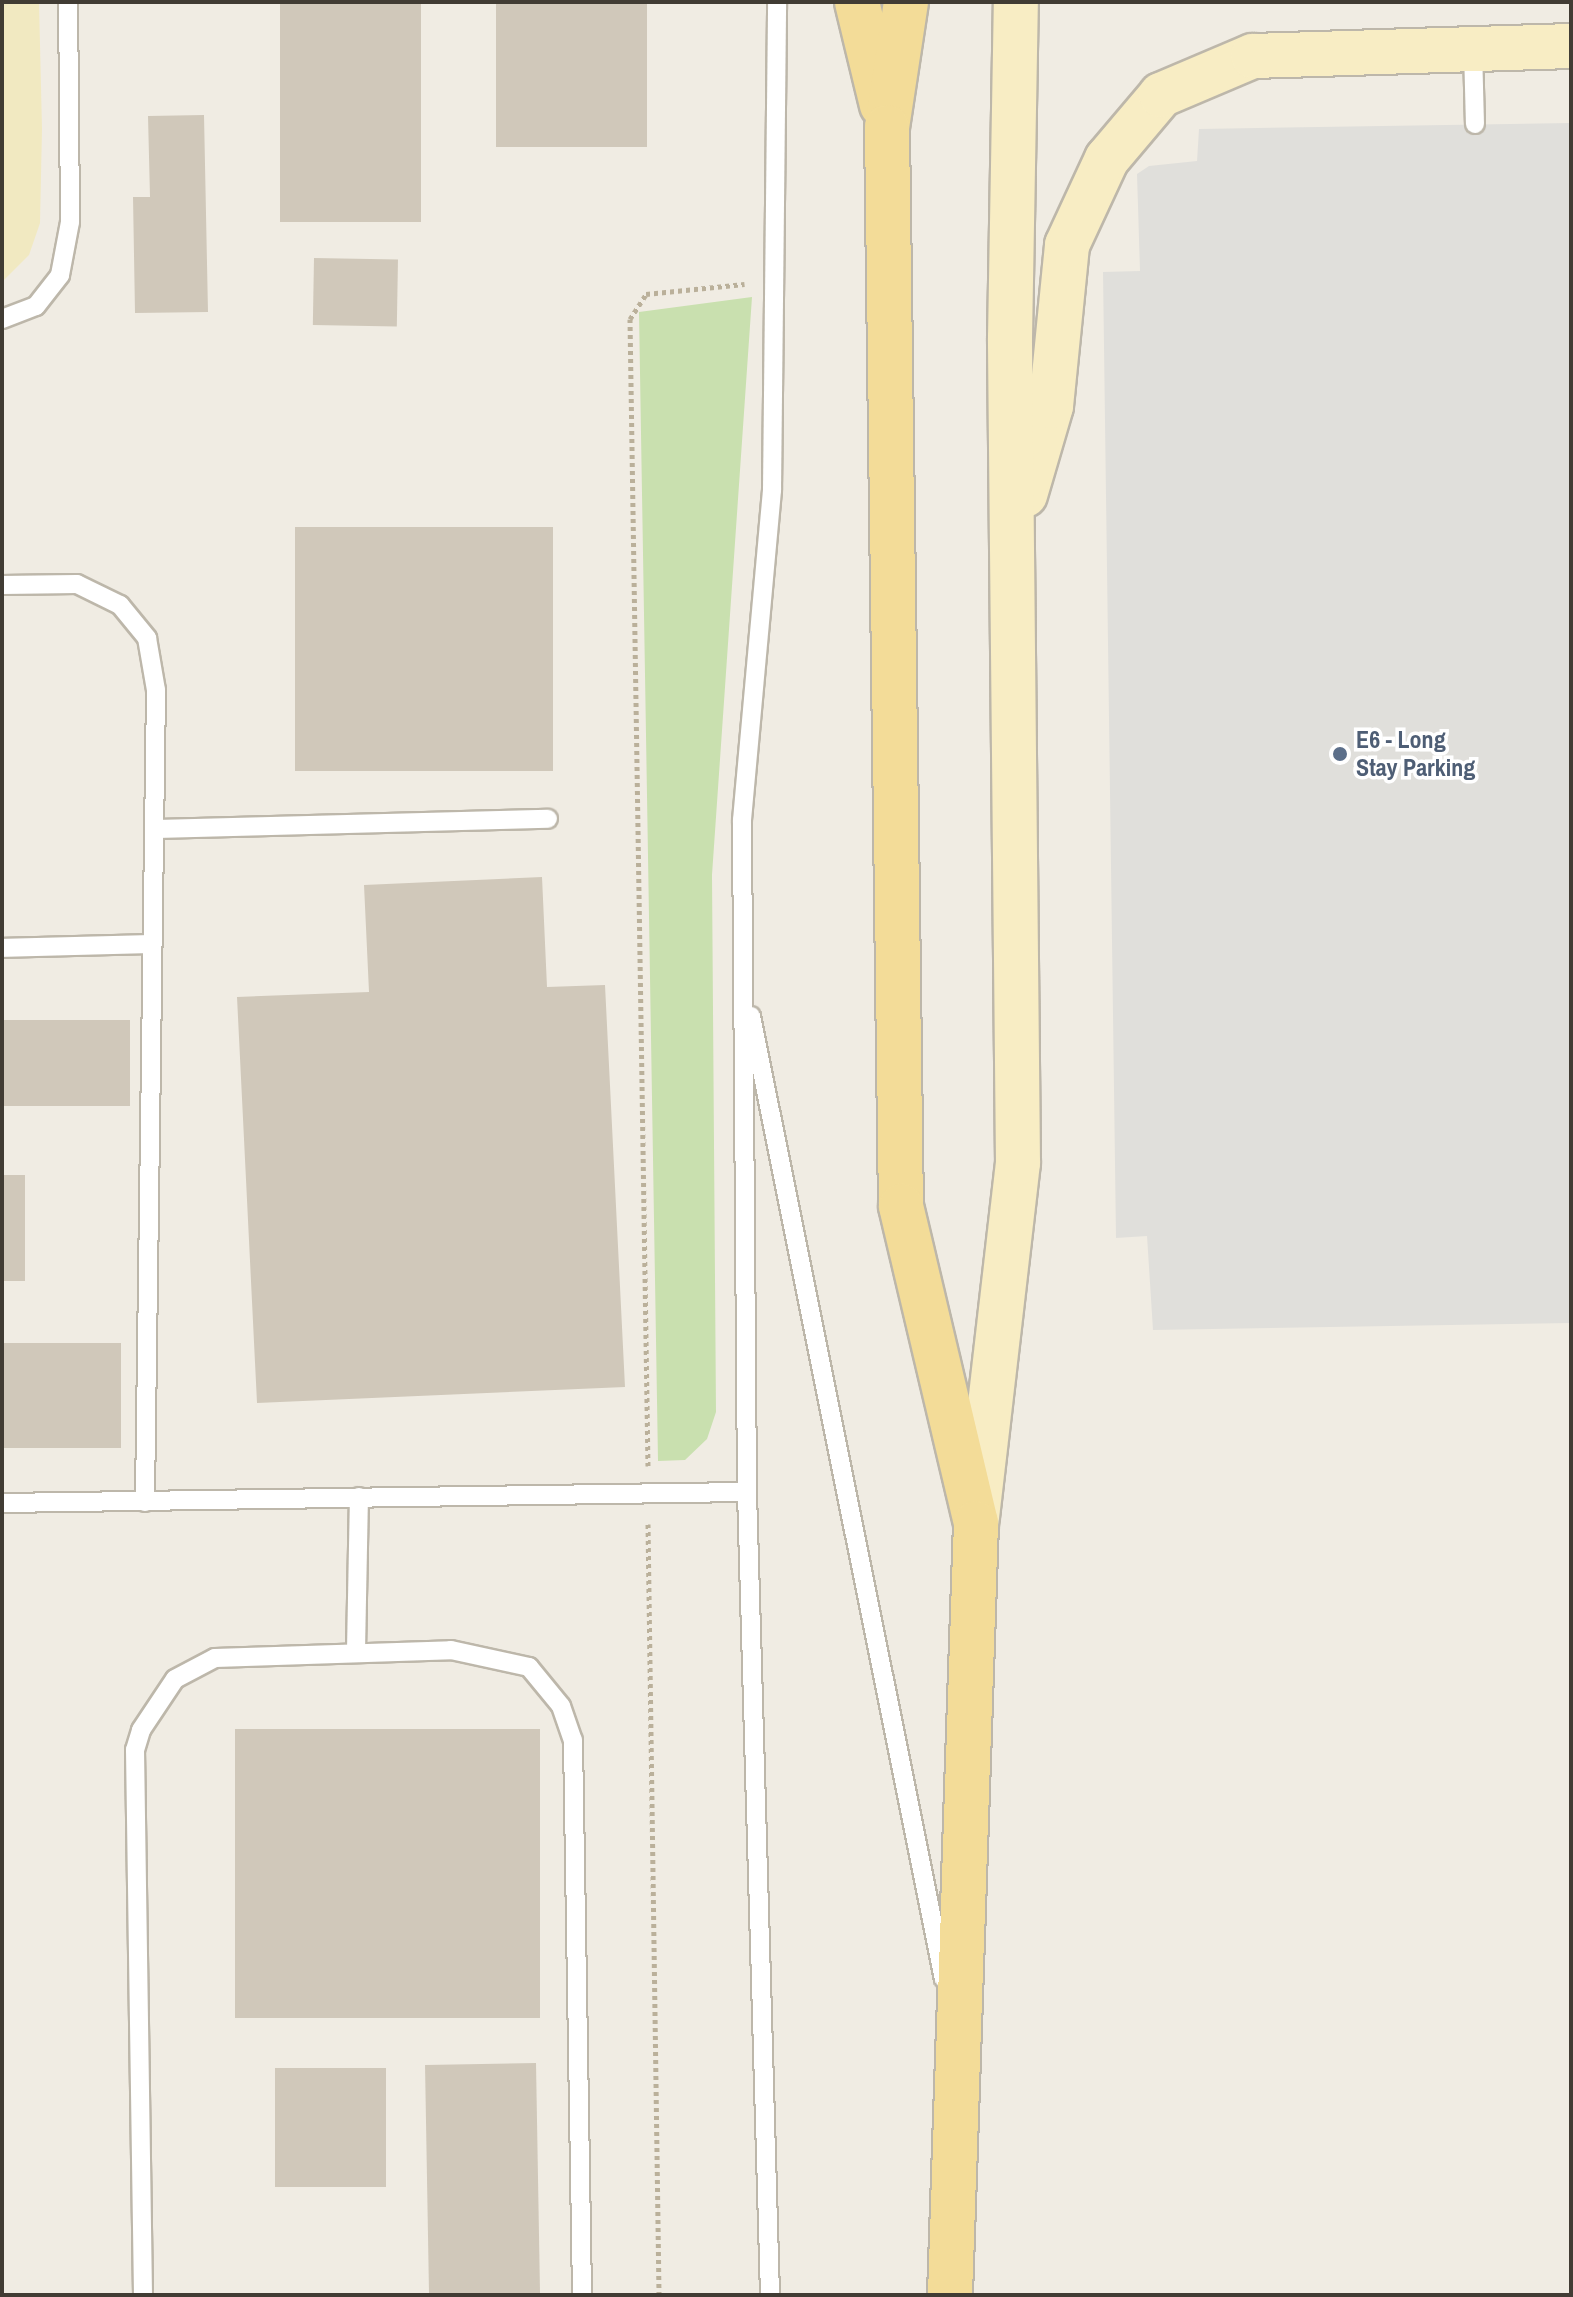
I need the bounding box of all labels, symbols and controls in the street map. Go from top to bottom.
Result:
place label: E6 - Long Stay Parking [1356,726,1475,782]
marker: E6 - Long Stay Parking [1331,745,1349,763]

